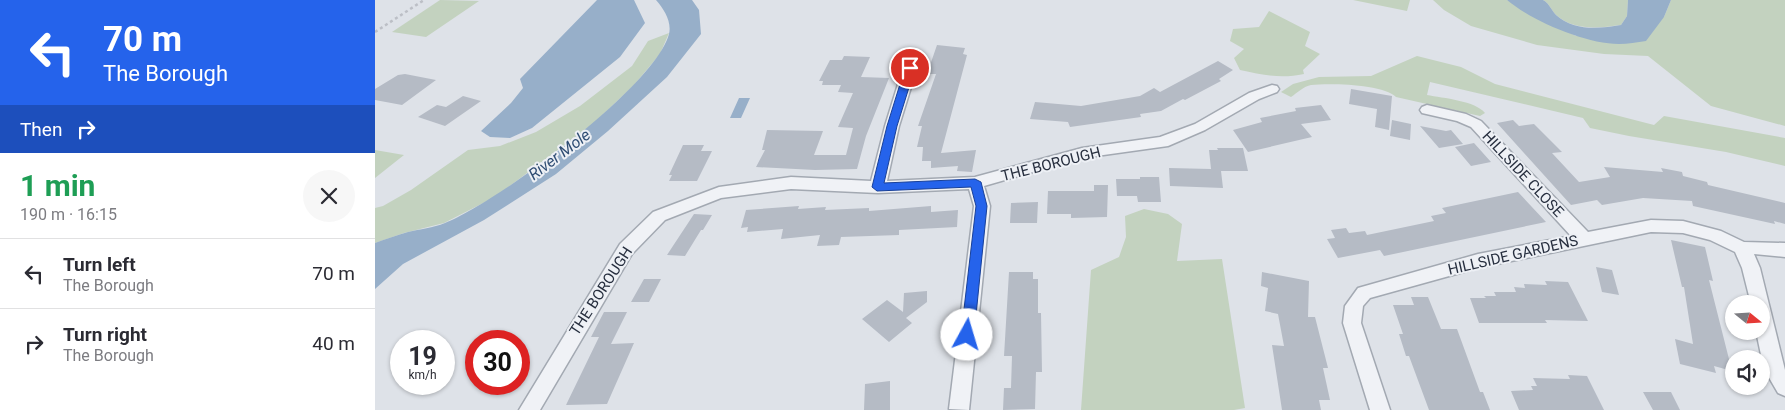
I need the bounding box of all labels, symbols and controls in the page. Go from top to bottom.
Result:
text: 70 m [103,19,182,60]
icon: left [20,20,85,85]
pin [889,47,931,89]
icon: arrive [896,54,924,82]
text: The Borough [103,61,228,86]
icon: right [72,115,100,143]
text: Then [20,118,62,141]
water label: River Mole [525,125,594,184]
street label: HILLSIDE CLOSE [1479,127,1568,221]
street label: THE BOROUGH [999,143,1103,185]
text: 1 min [20,168,95,203]
button: close [303,170,355,222]
text: 190 m · 16:15 [20,205,117,224]
street label: HILLSIDE GARDENS [1446,231,1580,279]
street label: THE BOROUGH [566,243,636,339]
text: Turn left [63,253,136,276]
icon: left [20,260,48,288]
text: 70 m [312,262,355,285]
text: The Borough [63,276,154,295]
north arrow [1725,295,1770,340]
map controls [1725,295,1770,395]
position arrow [940,308,992,360]
text: Turn right [63,323,147,346]
icon: right [20,330,48,358]
speed limit sign: 30 [465,330,530,395]
text: 40 m [312,332,355,355]
text: 19 [408,342,437,371]
text: The Borough [63,346,154,365]
button: sound [1725,350,1770,395]
text: km/h [408,368,437,382]

